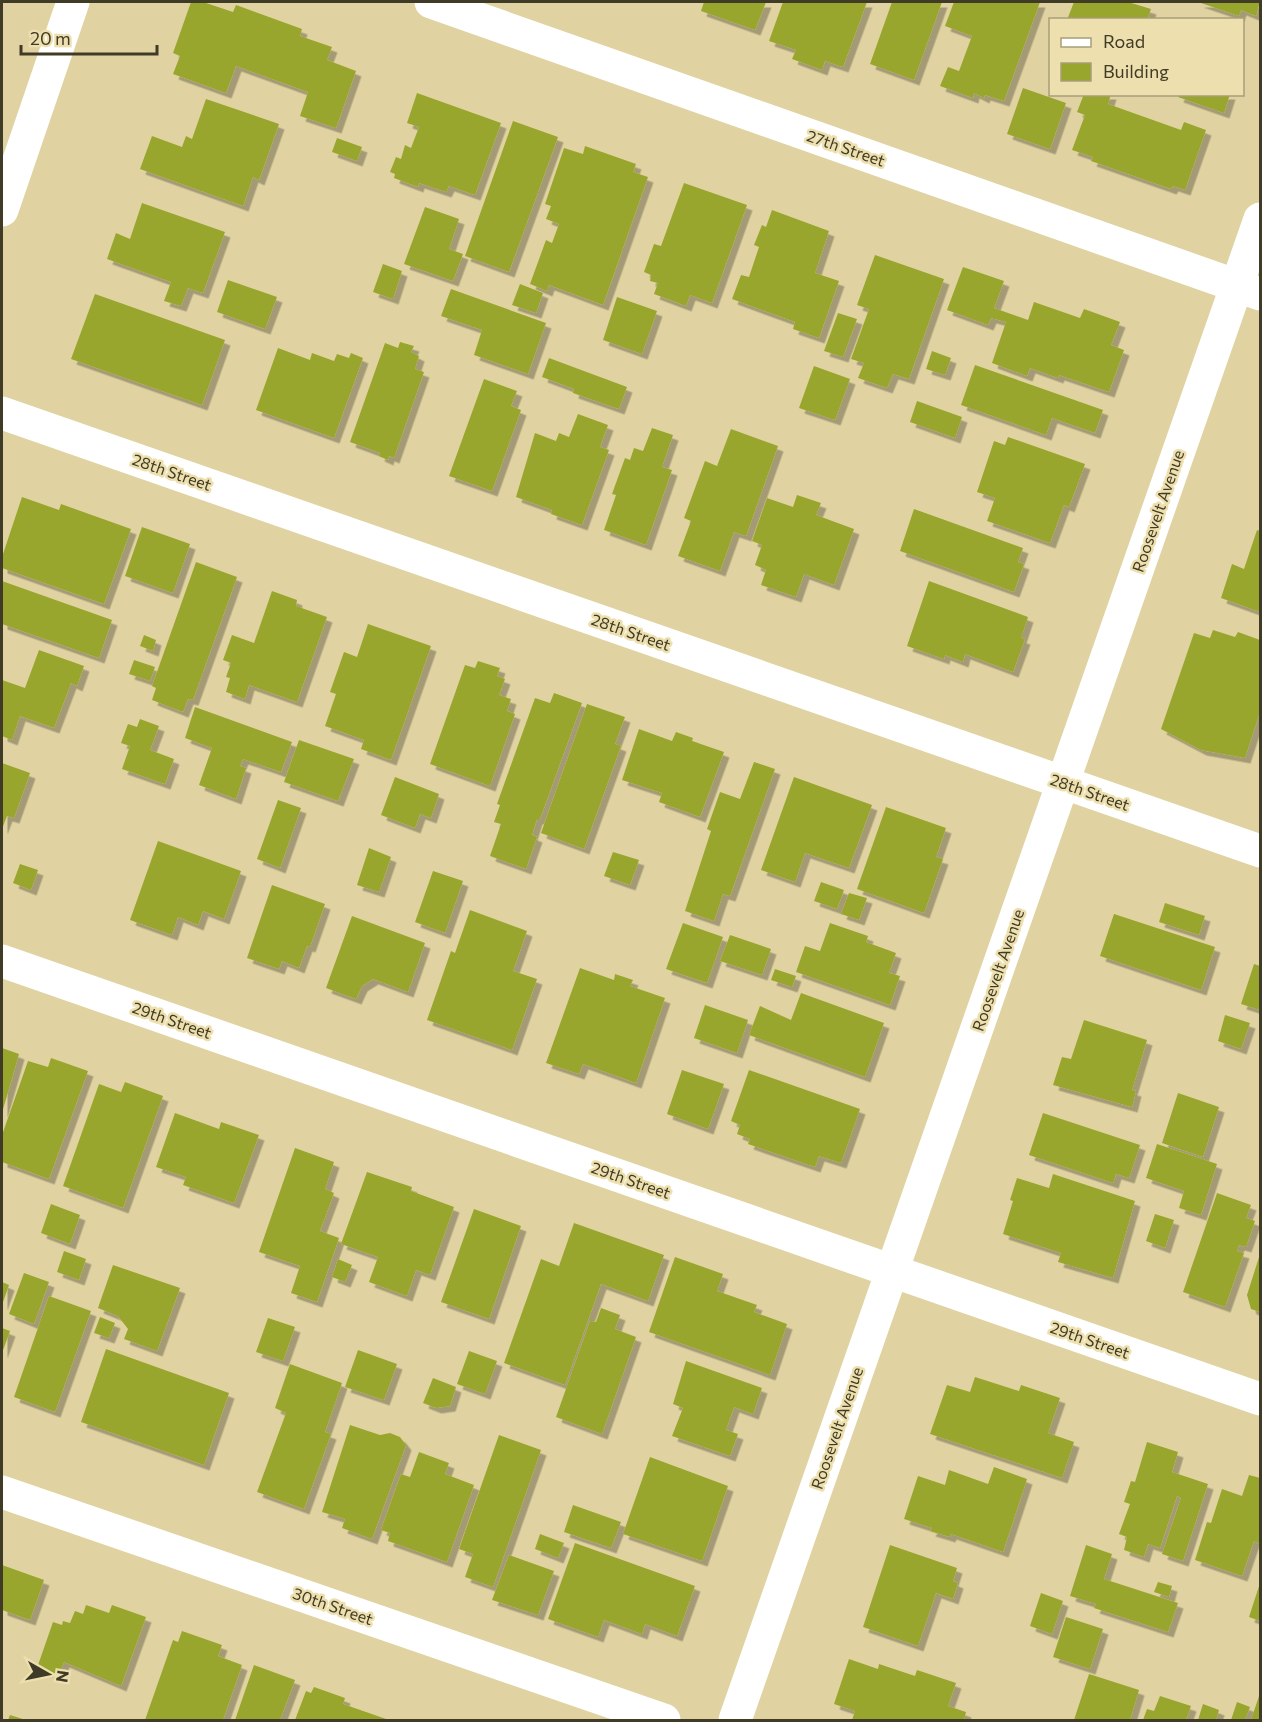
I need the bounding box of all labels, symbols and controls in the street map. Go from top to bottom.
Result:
scale bar [21,18,158,56]
legend [1049,18,1244,96]
text: 20 m [30,27,71,49]
text: Road [1103,30,1145,52]
text: Building [1103,60,1169,82]
street label: 27th Street [805,125,888,170]
street label: Roosevelt Avenue [1128,447,1187,574]
street label: 28th Street [130,449,215,494]
street label: 28th Street [589,609,674,654]
street label: 28th Street [1048,769,1133,814]
street label: Roosevelt Avenue [968,906,1027,1033]
street label: 29th Street [130,997,215,1042]
street label: 29th Street [589,1157,674,1202]
street label: 29th Street [1048,1317,1133,1362]
street label: Roosevelt Avenue [807,1364,866,1491]
street label: 30th Street [291,1583,376,1628]
north arrow [18,1644,78,1704]
text: N [53,1669,74,1684]

